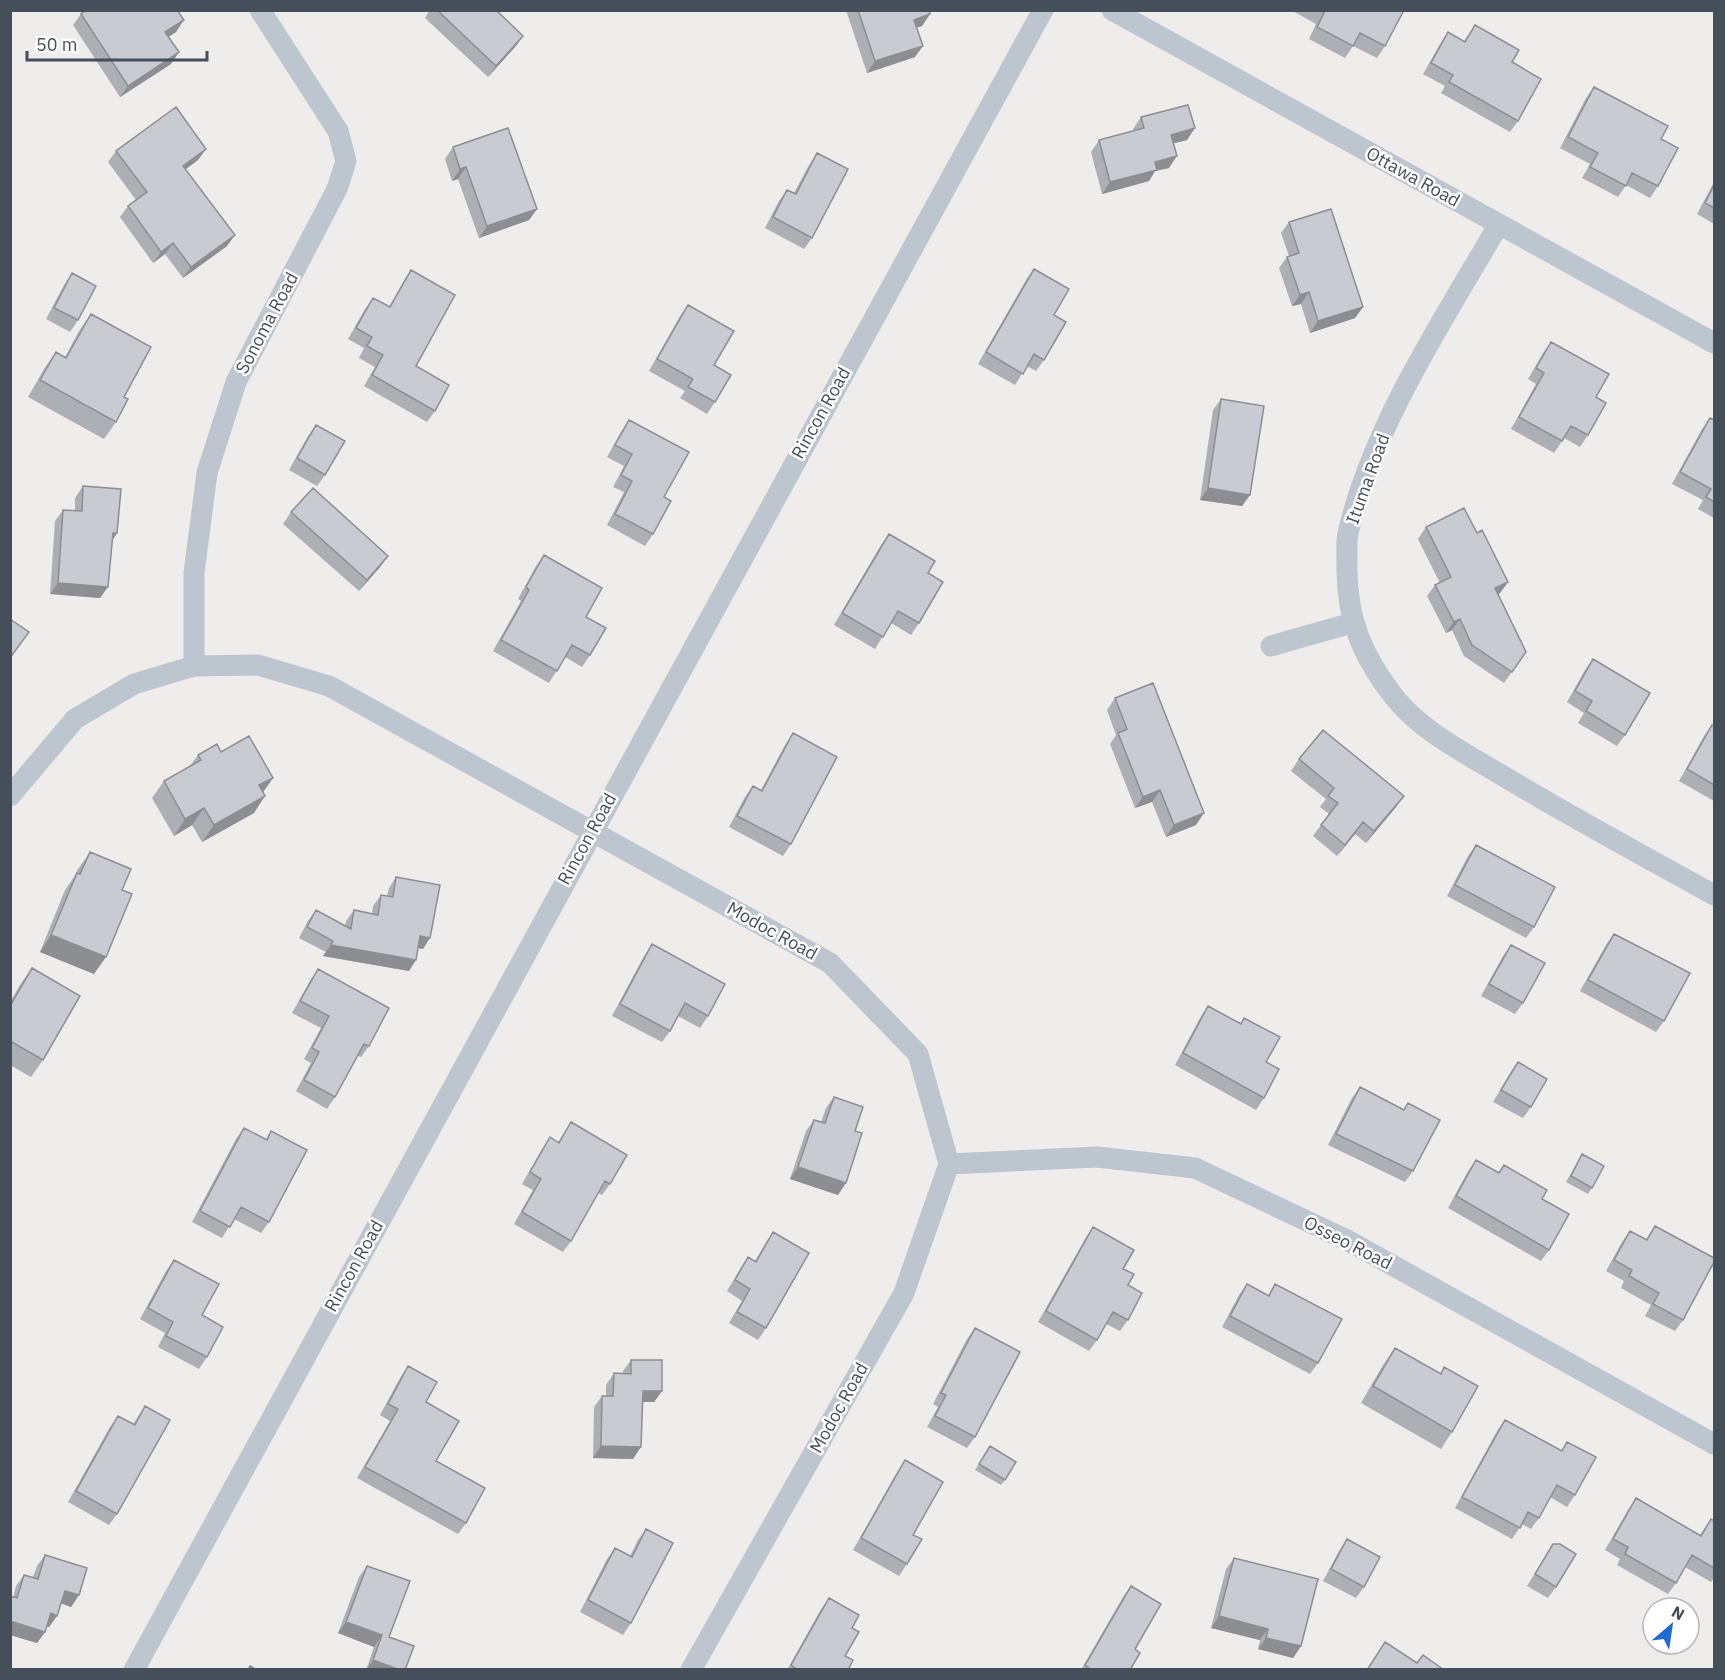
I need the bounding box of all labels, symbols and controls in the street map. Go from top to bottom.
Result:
scale bar [27,24,207,62]
text: 50 m [36,33,78,56]
street label: Ottawa Road [1362,141,1464,212]
street label: Sonoma Road [230,268,303,378]
street label: Rincon Road [786,363,855,463]
street label: Ituma Road [1341,430,1395,527]
street label: Rincon Road [552,789,621,889]
street label: Modoc Road [723,896,822,965]
street label: Osseo Road [1300,1211,1396,1275]
street label: Rincon Road [319,1216,388,1316]
street label: Modoc Road [804,1358,873,1457]
north arrow [1641,1596,1701,1656]
text: N [1668,1601,1688,1624]

